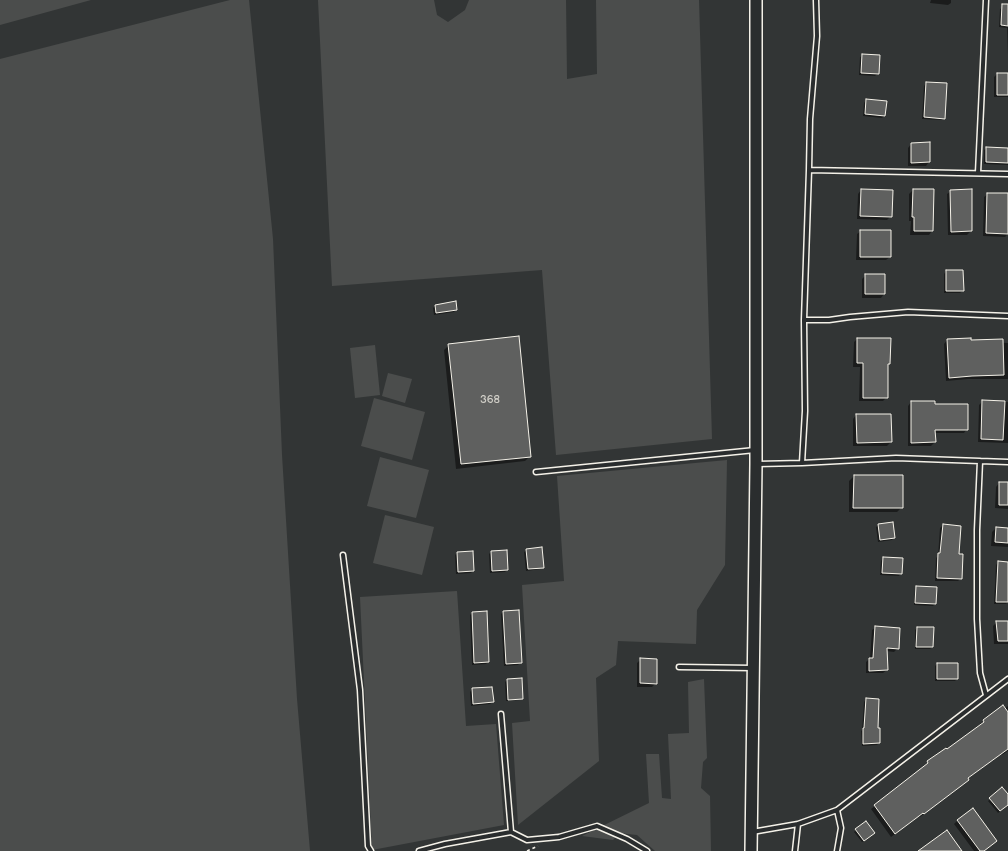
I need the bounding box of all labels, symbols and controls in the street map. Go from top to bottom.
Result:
house number: 368 [480,393,500,407]

